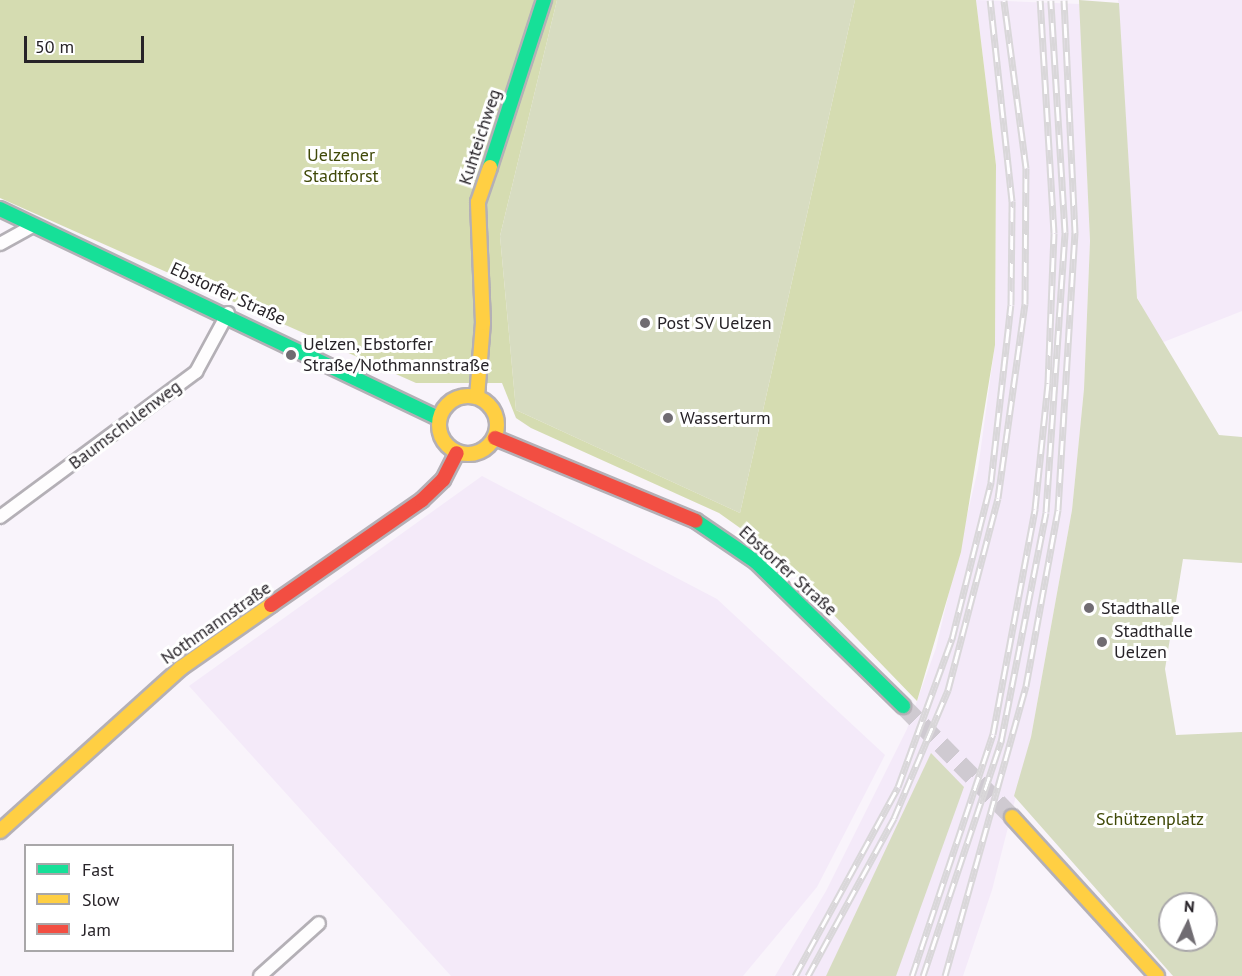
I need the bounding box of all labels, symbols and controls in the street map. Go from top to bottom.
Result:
scale bar [27,24,147,62]
text: 50 m [35,35,74,58]
street label: Kuhteichweg [454,86,506,188]
park label: Uelzener Stadtforst [303,145,379,188]
street label: Ebstorfer Straße [167,258,289,330]
place label: Post SV Uelzen [657,312,772,334]
marker: Post SV Uelzen [638,316,652,330]
place label: Uelzen, Ebstorfer Straße/Nothmannstraße [303,334,489,376]
marker: Uelzen, Ebstorfer Straße/Nothmannstraße [284,348,298,362]
street label: Baumschulenweg [65,376,185,474]
place label: Wasserturm [680,407,771,429]
marker: Wasserturm [661,411,675,425]
street label: Ebstorfer Straße [734,521,842,621]
street label: Nothmannstraße [157,577,275,669]
place label: Stadthalle [1101,597,1180,619]
marker: Stadthalle [1082,601,1096,615]
place label: Stadthalle Uelzen [1114,621,1193,664]
marker: Stadthalle Uelzen [1095,635,1109,649]
park label: Schützenplatz [1096,808,1204,830]
legend [24,844,234,952]
text: Fast [82,858,114,881]
text: Slow [82,888,120,911]
north arrow [1158,892,1218,952]
text: N [1183,896,1195,916]
text: Jam [82,918,111,941]

